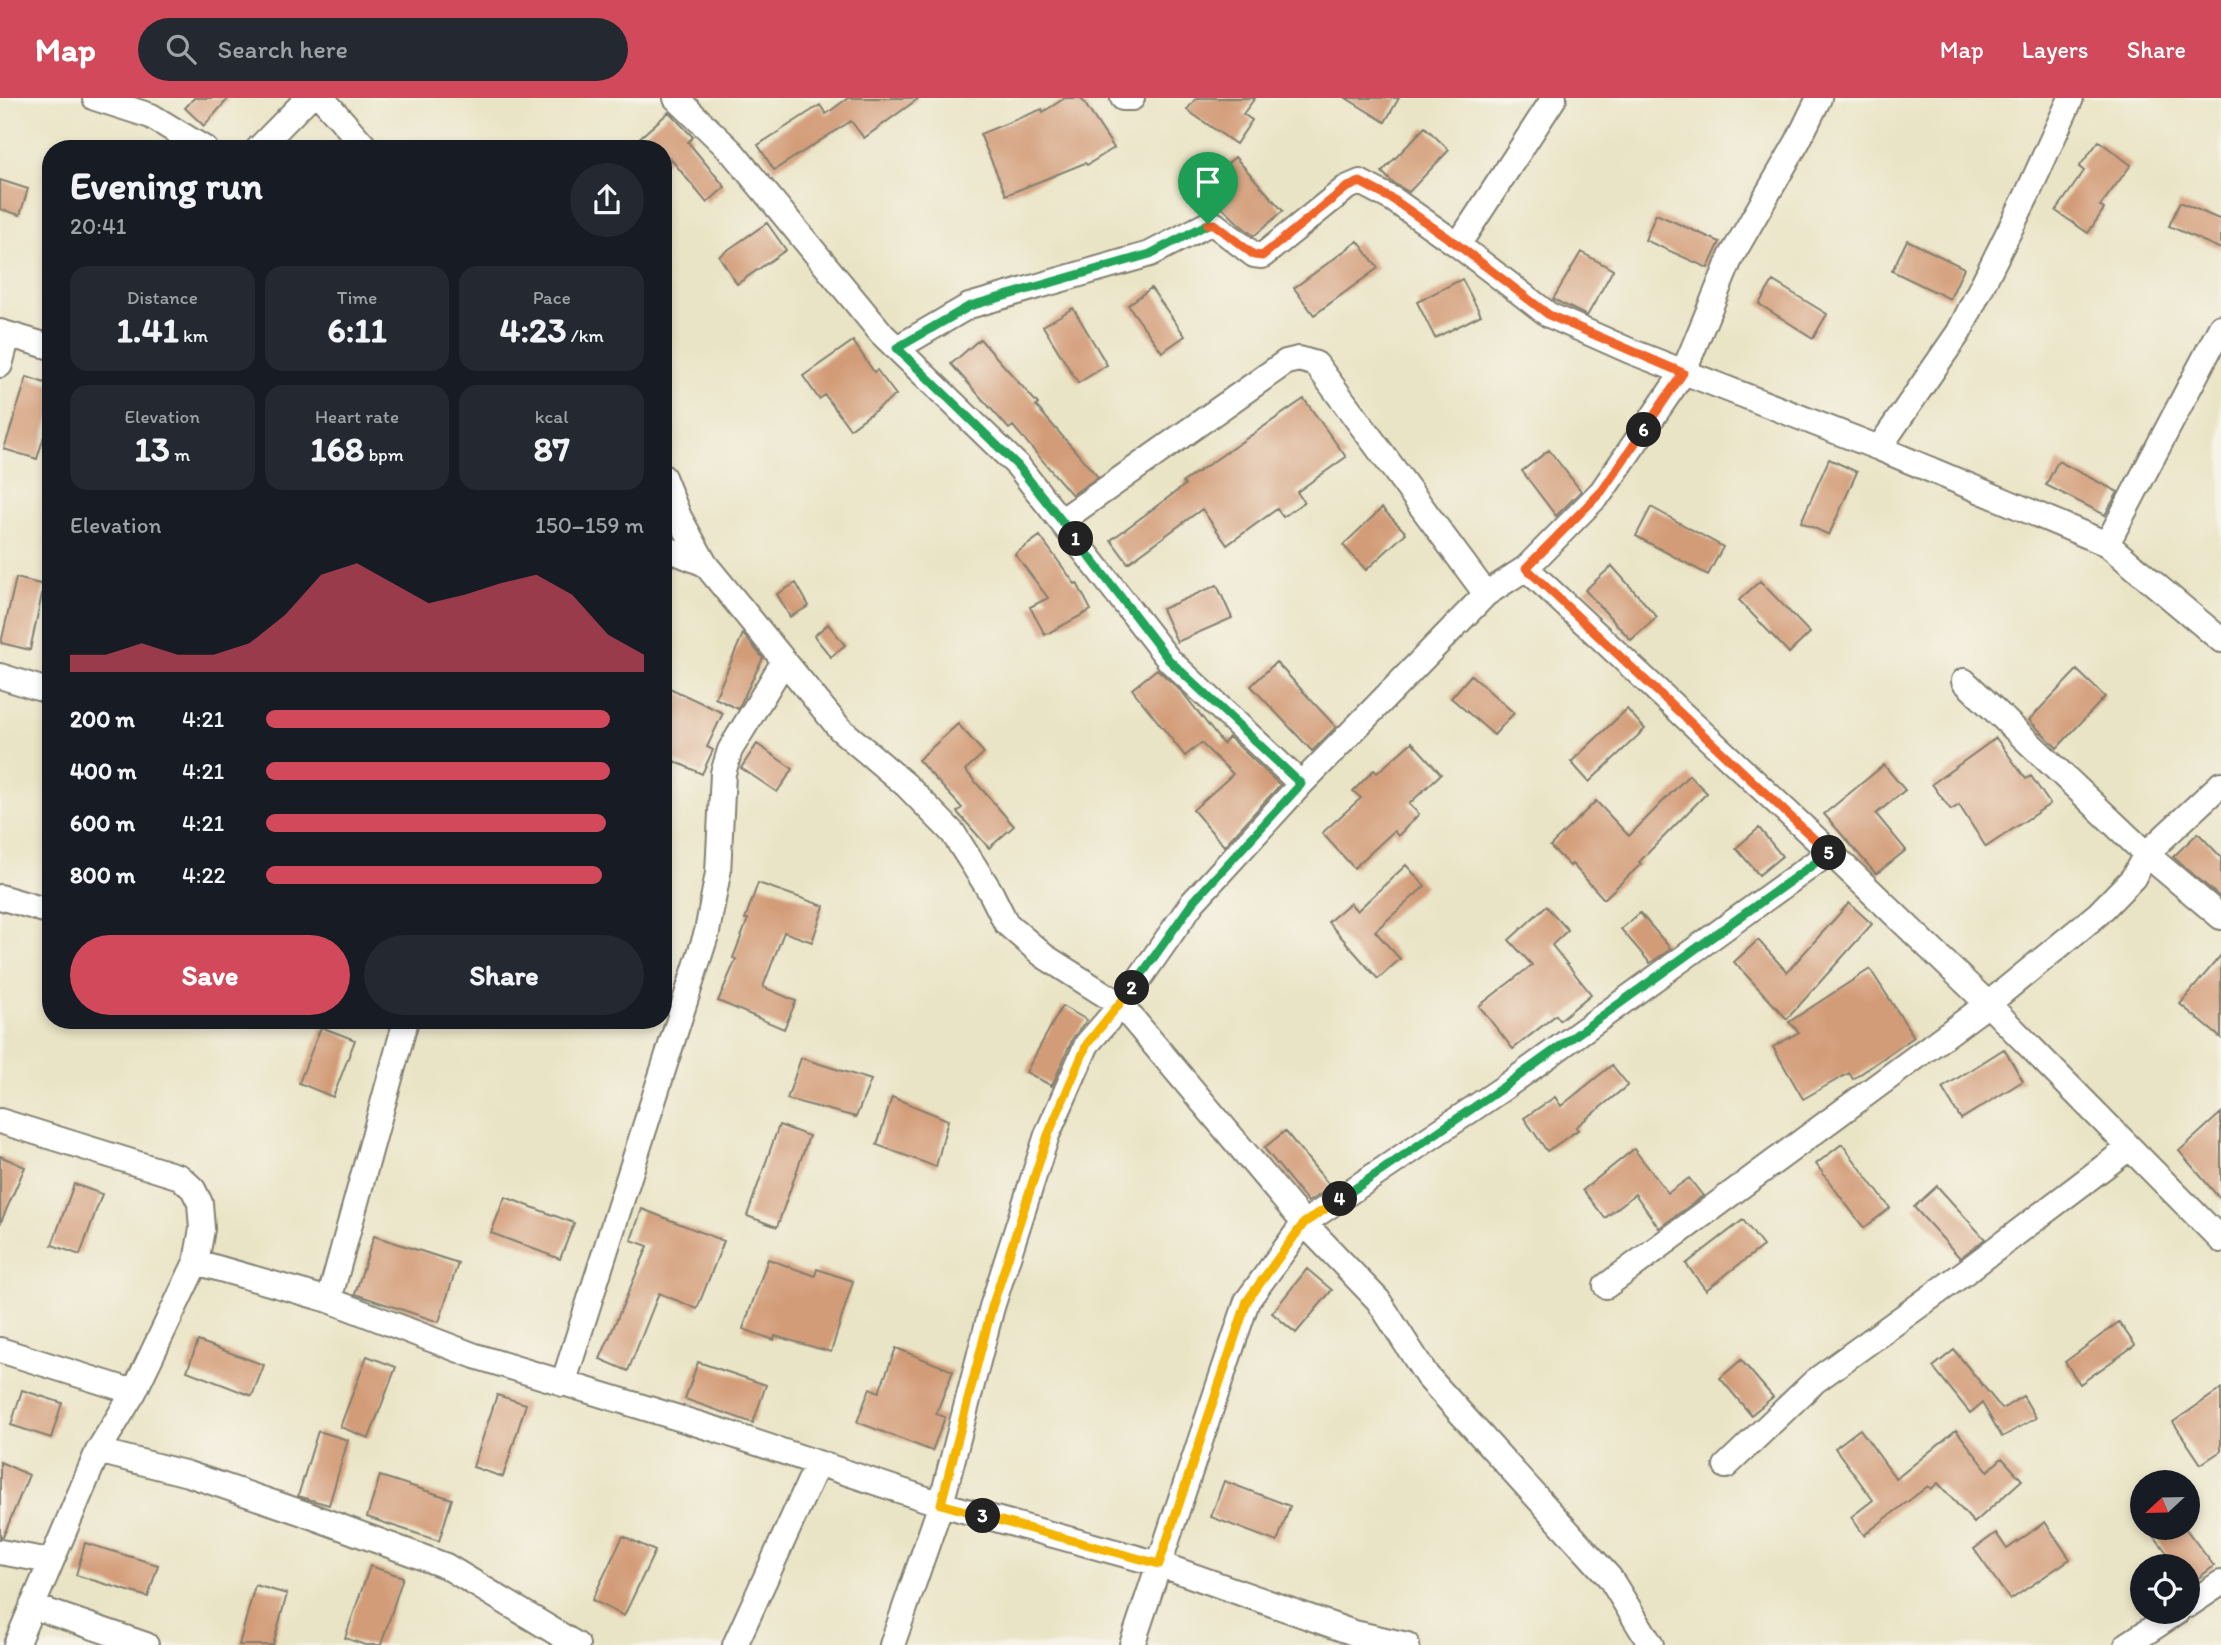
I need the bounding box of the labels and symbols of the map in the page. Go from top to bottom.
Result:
pin [1178,152,1238,224]
pin: 6 [1626,412,1662,448]
pin: 1 [1058,522,1094,556]
pin: 5 [1812,836,1846,870]
pin: 2 [1114,970,1150,1006]
pin: 4 [1322,1182,1358,1216]
north arrow [2130,1470,2200,1540]
pin: 3 [965,1498,1000,1534]

